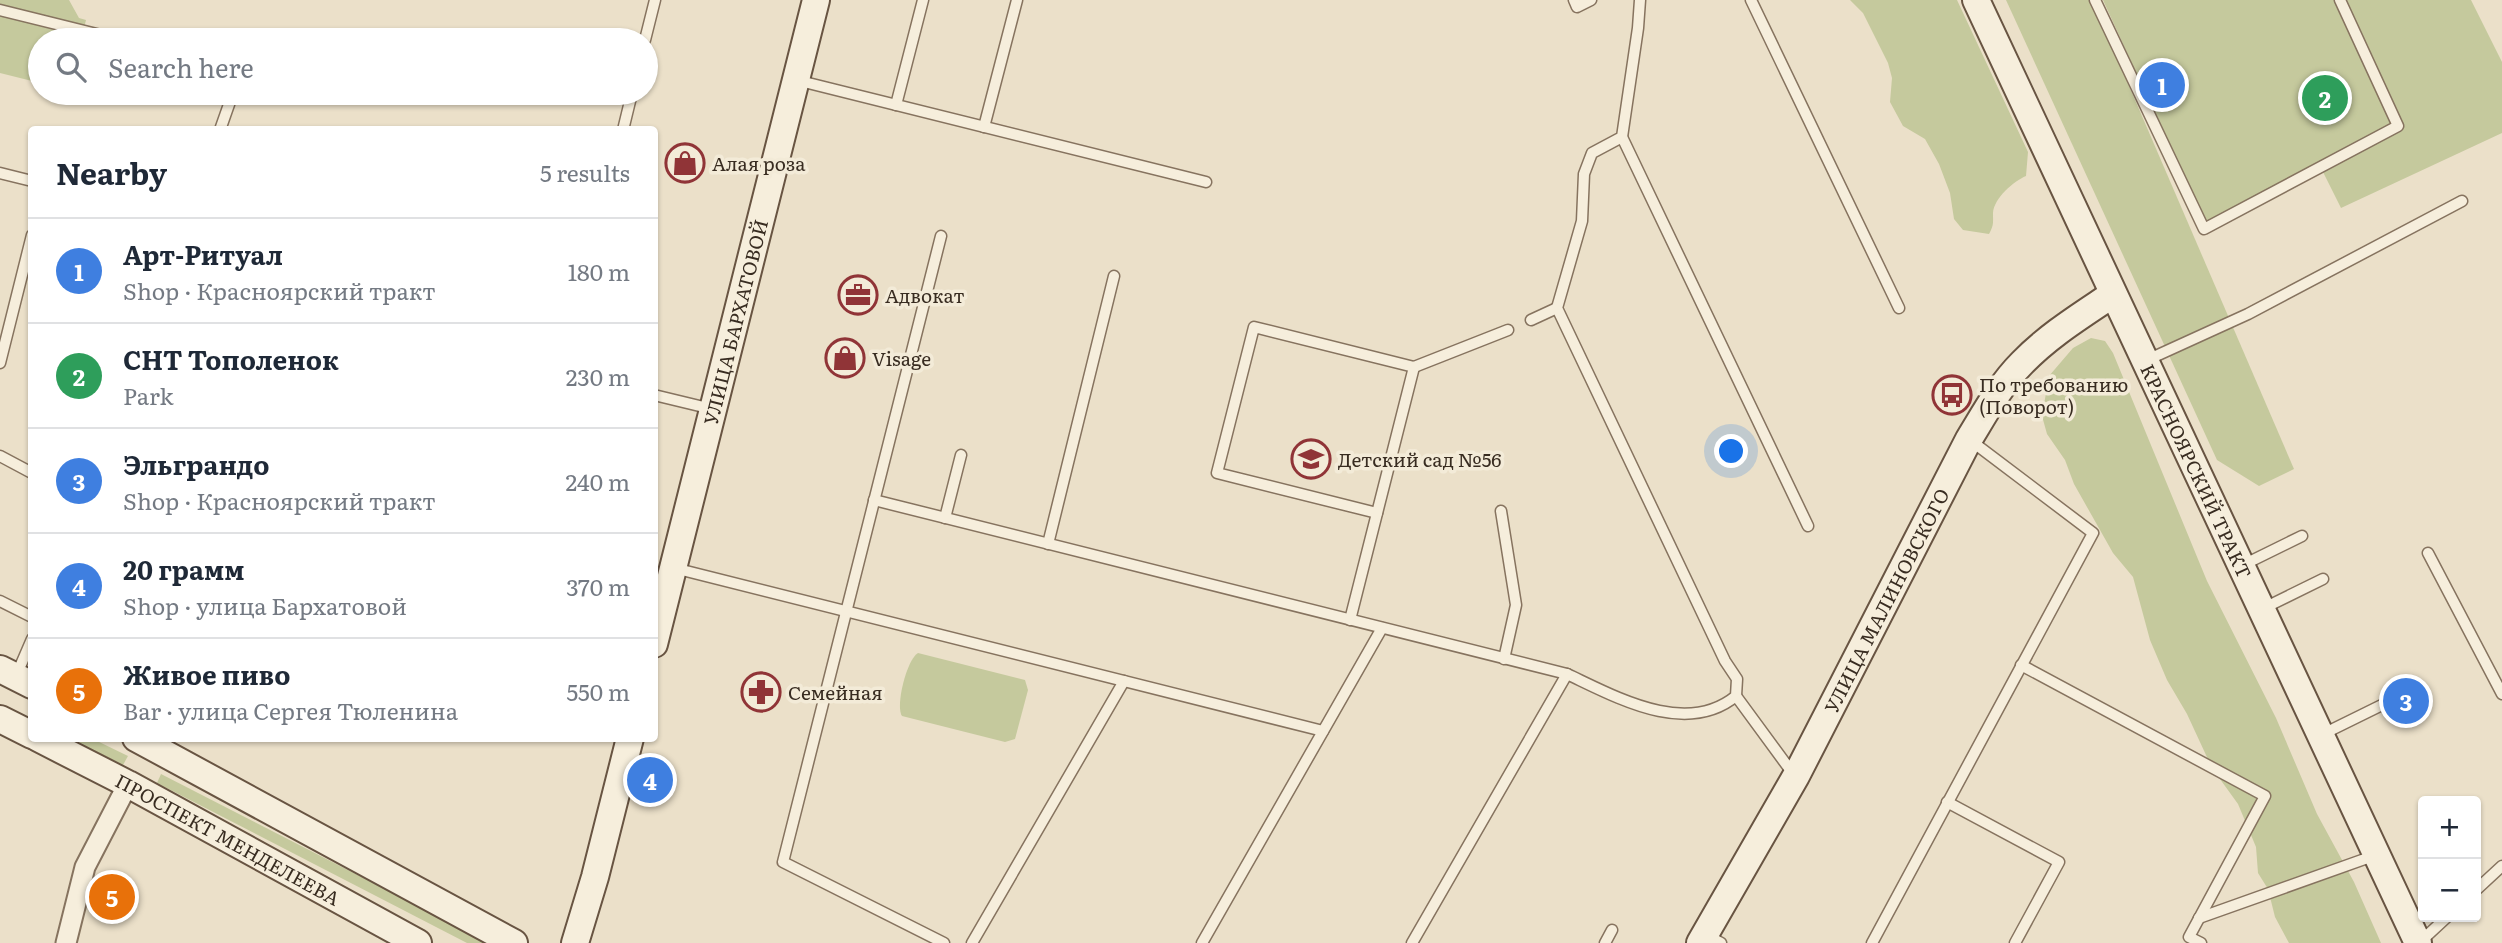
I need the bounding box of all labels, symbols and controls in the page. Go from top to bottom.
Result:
search box [28,28,658,105]
text: Search here [108,47,254,86]
icon: search [52,48,90,86]
pin: 1 [2139,59,2185,111]
pin: 2 [2302,72,2348,124]
shop icon: Алая роза [664,142,706,184]
place label: Алая роза [712,149,806,177]
text: Nearby [56,150,167,194]
text: 5 results [540,155,630,189]
street label: УЛИЦА БАРХАТОВОЙ [696,216,774,428]
text: Арт-Ритуал [123,234,283,273]
text: 1 [74,254,84,288]
text: 180 m [568,254,630,288]
text: Shop · Красноярский тракт [123,273,436,307]
office icon: Адвокат [837,274,879,316]
place label: Адвокат [885,281,965,309]
shop icon: Visage [824,337,866,379]
text: СНТ Тополенок [123,339,339,378]
place label: Visage [872,344,931,372]
text: 2 [73,359,85,393]
text: 230 m [566,359,630,393]
street label: КРАСНОЯРСКИЙ ТРАКТ [2134,359,2259,583]
place label: По требованию (Поворот) [1979,370,2128,420]
bus stop icon: По требованию (Поворот) [1931,374,1973,416]
text: Park [123,378,173,412]
your location [1714,434,1748,468]
school or university icon: Детский сад №56 [1290,438,1332,480]
text: Эльграндо [123,444,270,483]
place label: Детский сад №56 [1338,445,1502,473]
text: 3 [73,464,85,498]
text: 240 m [565,464,630,498]
text: Shop · Красноярский тракт [123,483,436,517]
street label: УЛИЦА МАЛИНОВСКОГО [1817,483,1955,718]
text: 20 грамм [123,549,245,588]
text: 4 [72,569,86,603]
text: 370 m [566,569,630,603]
text: Shop · улица Бархатовой [123,588,407,622]
text: Живое пиво [123,654,290,693]
pharmacy icon: Семейная [740,671,782,713]
text: 5 [73,674,85,708]
text: 550 m [566,674,630,708]
pin: 3 [2383,675,2429,727]
place label: Семейная [788,678,883,706]
text: Bar · улица Сергея Тюленина [123,693,458,727]
pin: 4 [627,754,673,806]
street label: ПРОСПЕКТ МЕНДЕЛЕЕВА [111,766,345,912]
map controls [2418,796,2481,922]
button: + [2418,796,2481,859]
button: − [2418,859,2481,922]
pin: 5 [89,871,135,923]

